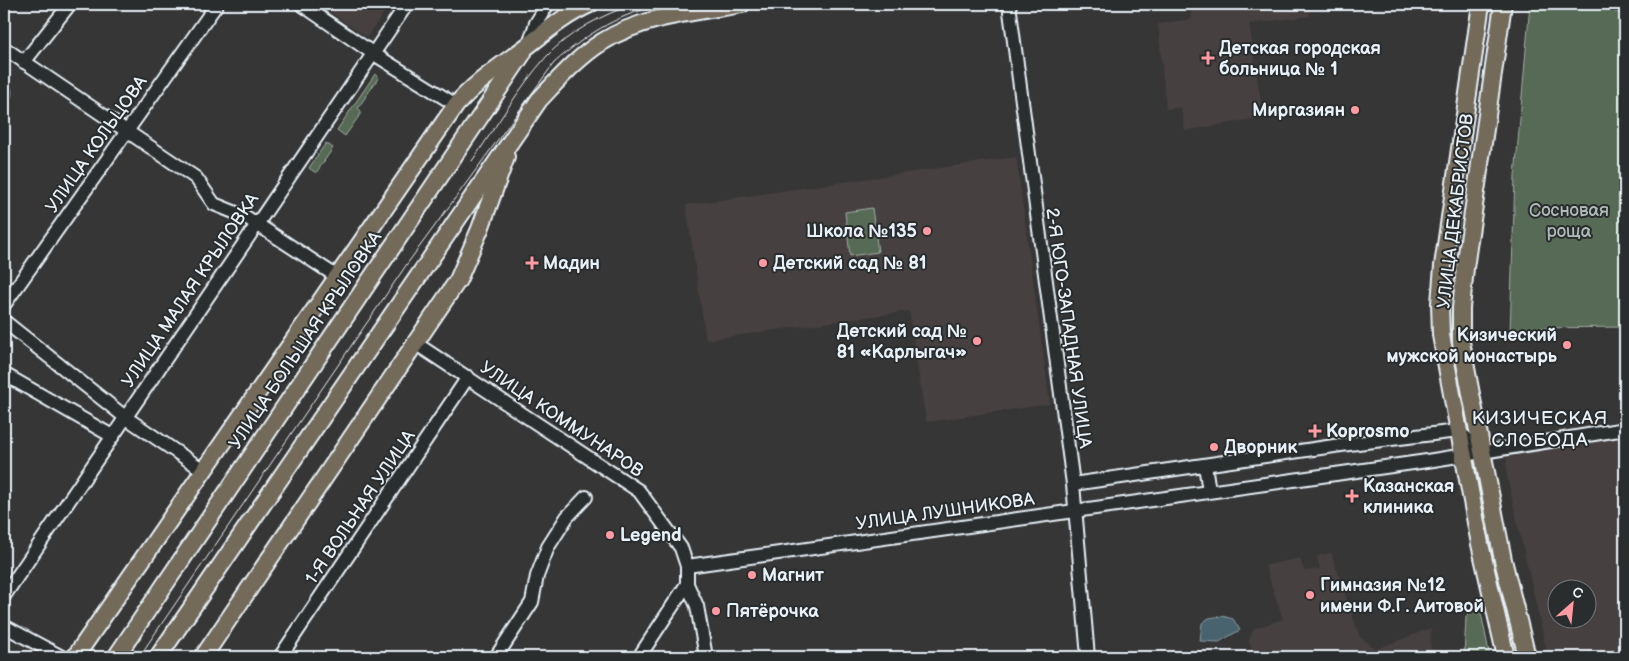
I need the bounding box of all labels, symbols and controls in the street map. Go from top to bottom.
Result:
place label: Детская городская больница № 1 [1219,38,1381,80]
marker: Детская городская больница № 1 [1201,51,1215,65]
street label: УЛИЦА КОЛЬЦОВА [41,72,152,217]
place label: Миргазиян [1252,100,1345,121]
marker: Миргазиян [1349,104,1361,116]
street label: УЛИЦА ДЕКАБРИСТОВ [1433,112,1478,310]
street label: УЛИЦА МАЛАЯ КРЫЛОВКА [118,189,263,391]
park label: Сосновая роща [1529,200,1609,242]
street label: 2-Я ЮГО-ЗАПАДНАЯ УЛИЦА [1041,207,1096,450]
place label: Школа №135 [806,221,917,242]
marker: Школа №135 [921,225,933,237]
street label: УЛИЦА БОЛЬШАЯ КРЫЛОВКА [225,227,386,453]
place label: Мадин [543,253,600,274]
place label: Детский сад № 81 [773,253,927,274]
marker: Мадин [525,256,539,270]
marker: Детский сад № 81 [757,257,769,269]
place label: Детский сад № 81 «Карлыгач» [836,321,967,363]
place label: Кизический мужской монастырь [1387,325,1558,367]
marker: Детский сад № 81 «Карлыгач» [971,335,983,347]
marker: Кизический мужской монастырь [1561,339,1573,351]
street label: УЛИЦА КОММУНАРОВ [476,357,647,482]
district label: КИЗИЧЕСКАЯ СЛОБОДА [1472,407,1608,452]
place label: Koprosmo [1326,421,1410,442]
marker: Koprosmo [1308,424,1322,438]
street label: 1-Я ВОЛЬНАЯ УЛИЦА [301,426,420,588]
place label: Дворник [1224,437,1297,458]
marker: Дворник [1208,441,1220,453]
place label: Казанская клиника [1363,476,1454,518]
street label: УЛИЦА ЛУШНИКОВА [855,489,1036,534]
marker: Казанская клиника [1345,489,1359,503]
place label: Legend [620,525,682,546]
marker: Legend [604,529,616,541]
place label: Магнит [762,565,824,586]
marker: Магнит [746,569,758,581]
place label: Гимназия №12 имени Ф.Г. Аитовой [1320,575,1484,617]
north arrow [1546,578,1596,628]
text: С [1569,583,1586,603]
marker: Гимназия №12 имени Ф.Г. Аитовой [1304,589,1316,601]
place label: Пятёрочка [726,601,819,622]
marker: Пятёрочка [710,605,722,617]

